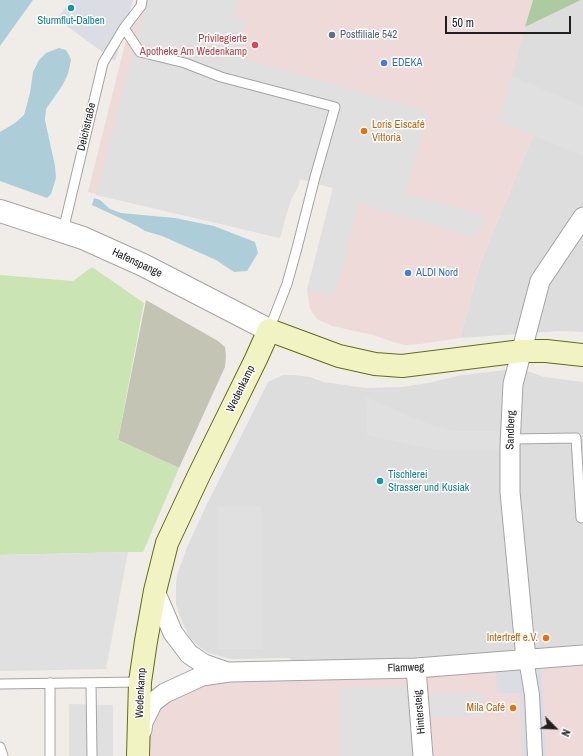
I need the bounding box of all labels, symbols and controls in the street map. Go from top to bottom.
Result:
marker: Sturmflut-Dalben [66,3,76,13]
scale bar [447,8,573,34]
place label: Sturmflut-Dalben [37,14,105,28]
text: 50 m [452,15,474,31]
place label: Postfiliale 542 [340,28,397,42]
marker: Postfiliale 542 [327,30,337,40]
place label: Privilegierte Apotheke Am Wedenkamp [140,32,247,58]
marker: Privilegierte Apotheke Am Wedenkamp [250,40,260,50]
place label: EDEKA [392,56,423,70]
marker: EDEKA [379,58,389,68]
street label: Deichstraße [75,102,99,152]
place label: Loris Eiscafé Vittoria [372,118,425,144]
marker: Loris Eiscafé Vittoria [359,126,369,136]
street label: Hafenspange [110,246,164,280]
place label: ALDI Nord [416,266,458,280]
marker: ALDI Nord [403,268,413,278]
street label: Wedenkamp [224,363,258,415]
street label: Sandberg [504,410,518,450]
place label: Tischlerei Strasser und Kusiak [388,468,469,494]
marker: Tischlerei Strasser und Kusiak [375,476,385,486]
place label: Intertreff e.V. [487,631,538,645]
marker: Intertreff e.V. [541,633,551,643]
street label: Flamweg [387,661,425,675]
street label: Wedenkamp [133,667,149,719]
street label: Hintersteig [412,689,428,735]
place label: Mila Café [466,701,505,715]
marker: Mila Café [508,703,518,713]
north arrow [535,708,575,748]
text: N [558,727,574,739]

